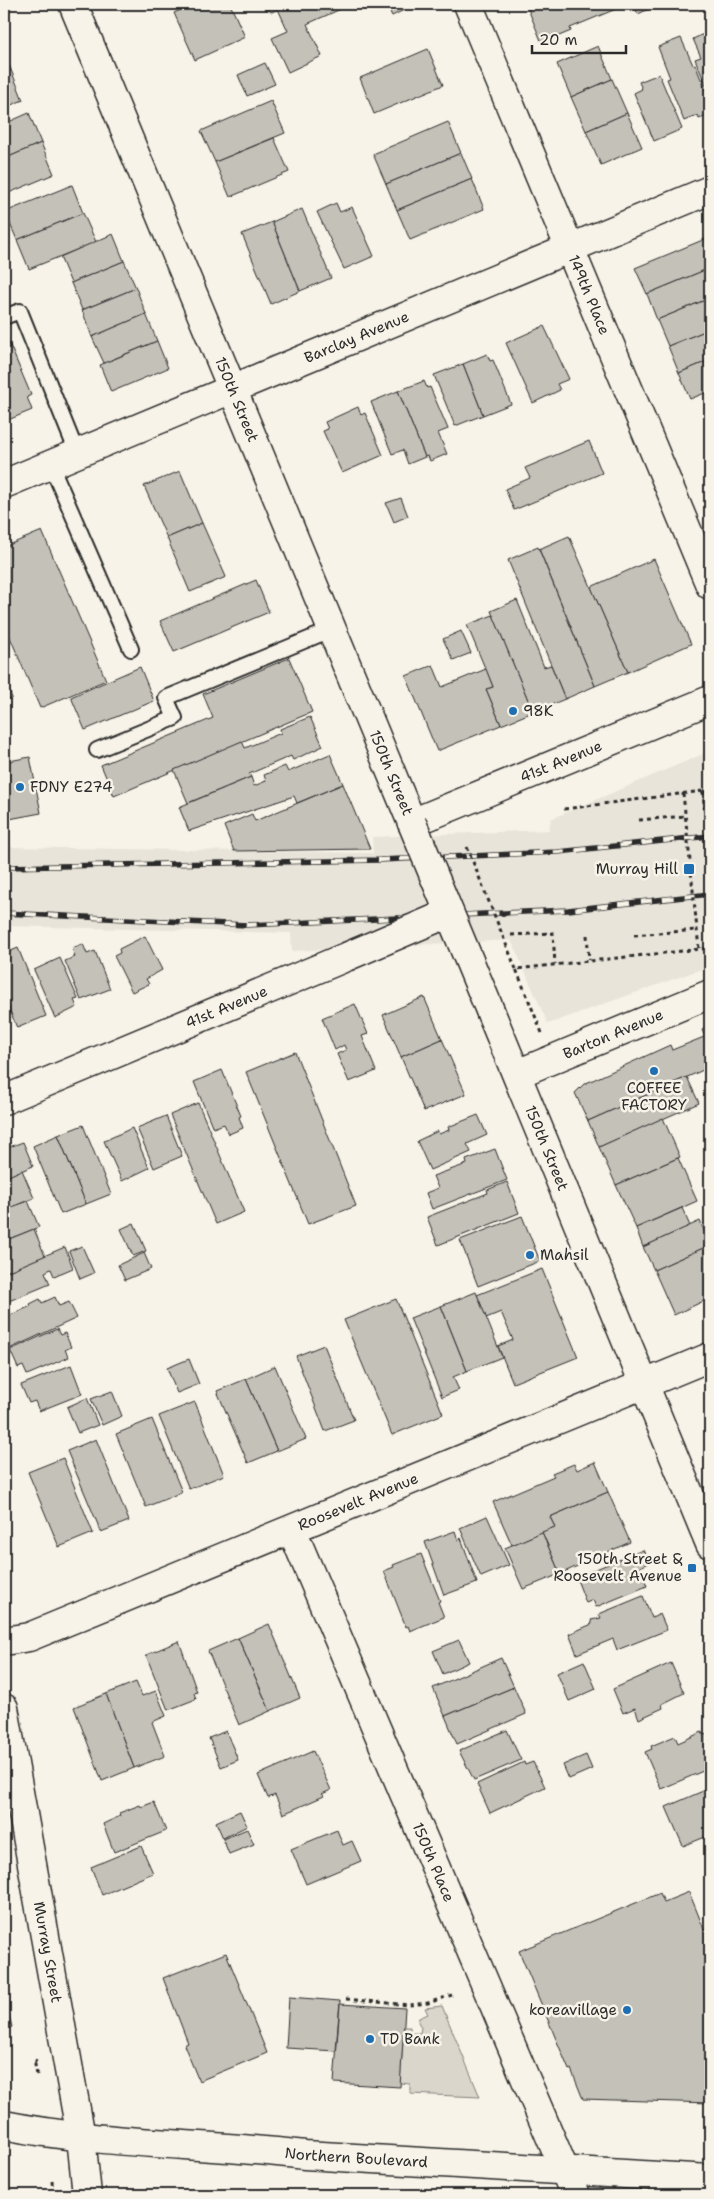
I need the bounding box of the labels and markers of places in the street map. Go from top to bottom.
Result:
place label: 98K [523,701,554,721]
marker: 98K [507,705,519,717]
place label: FDNY E274 [30,777,112,797]
marker: FDNY E274 [14,781,26,793]
place label: Murray Hill [596,859,678,879]
marker: Murray Hill [682,862,696,876]
marker: COFFEE FACTORY [648,1065,660,1077]
place label: COFFEE FACTORY [621,1078,687,1115]
place label: Mahsil [540,1245,589,1265]
marker: Mahsil [524,1249,536,1261]
place label: 150th Street & Roosevelt Avenue [554,1549,683,1586]
marker: 150th Street & Roosevelt Avenue [686,1562,698,1574]
place label: koreavillage [529,2000,617,2020]
marker: koreavillage [621,2004,633,2016]
place label: TD Bank [380,2029,440,2049]
marker: TD Bank [364,2033,376,2045]

